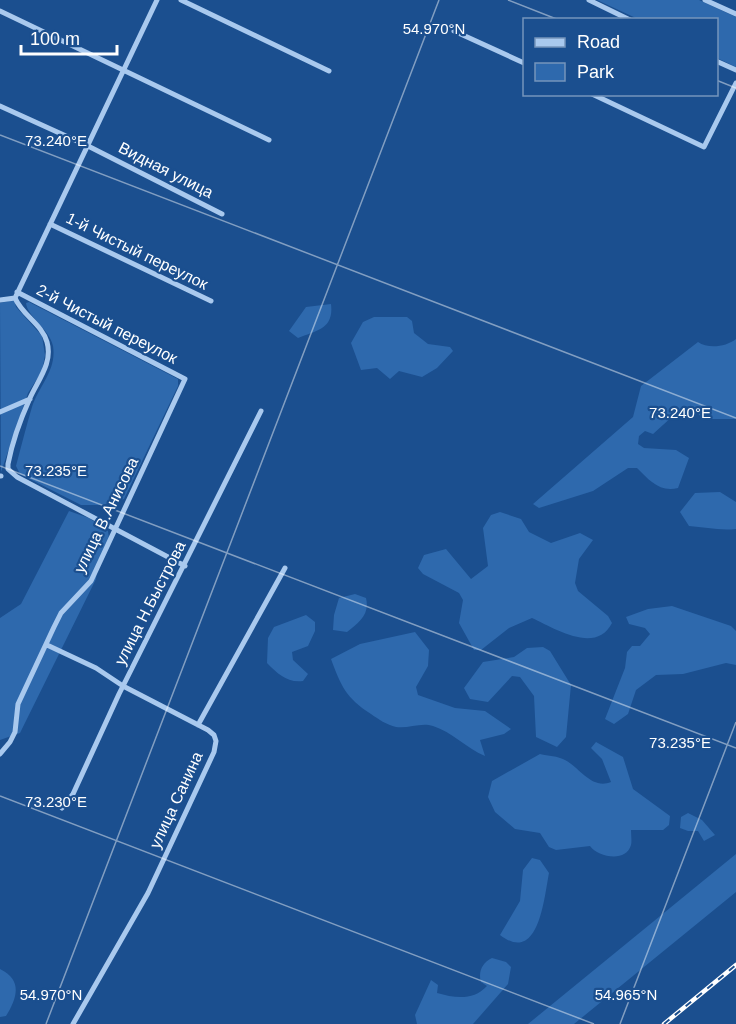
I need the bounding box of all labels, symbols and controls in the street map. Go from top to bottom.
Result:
scale bar [21,18,117,56]
legend [523,18,718,96]
text: 54.970°N [403,20,465,37]
text: 100 m [30,29,80,49]
text: Road [577,32,620,52]
text: Park [577,62,615,82]
text: 73.240°E [25,132,87,149]
street label: Видная улица [116,139,216,201]
street label: 1-й Чистый переулок [63,209,212,293]
street label: 2-й Чистый переулок [34,281,181,367]
text: 73.240°E [649,404,711,421]
street label: улица В.Анисова [71,454,141,575]
text: 73.235°E [25,462,87,479]
street label: улица Н.Быстрова [111,538,189,668]
text: 73.235°E [649,734,711,751]
street label: улица Санина [146,749,206,851]
text: 73.230°E [25,793,87,810]
text: 54.970°N [20,986,82,1003]
text: 54.965°N [595,986,657,1003]

